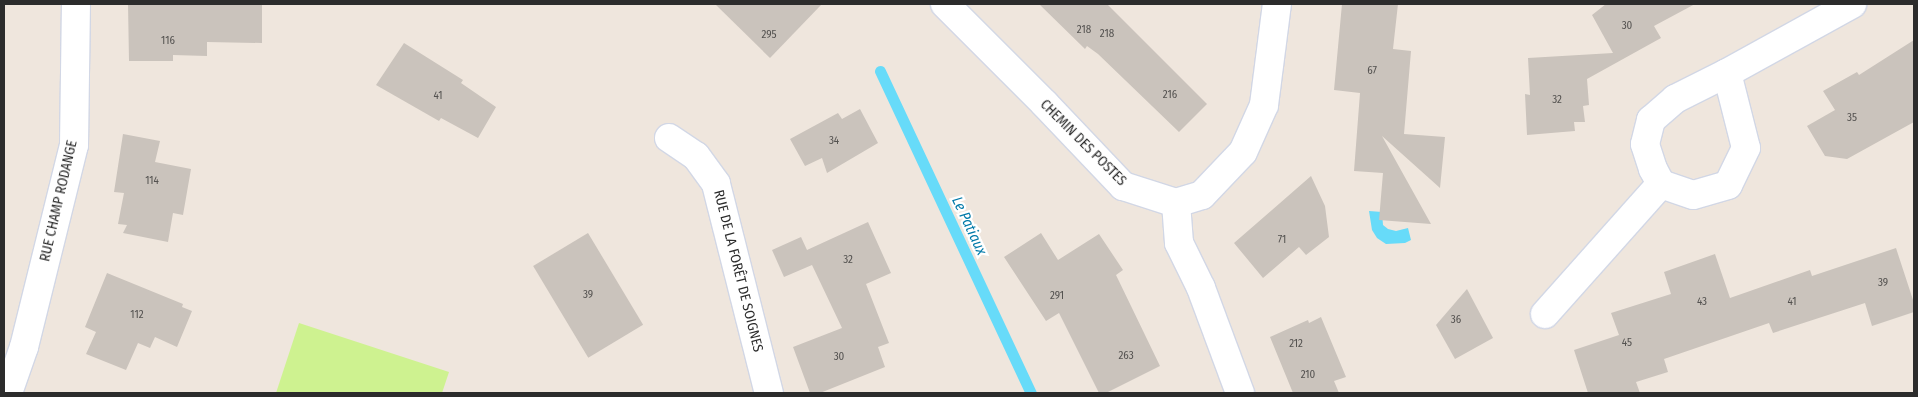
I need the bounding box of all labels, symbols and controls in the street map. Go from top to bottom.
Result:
house number: 30 [1622,19,1632,33]
house number: 218 [1077,23,1091,37]
house number: 218 [1100,27,1114,41]
house number: 295 [761,28,777,42]
house number: 116 [161,34,175,48]
house number: 67 [1367,64,1377,78]
house number: 216 [1163,88,1177,102]
house number: 41 [433,89,443,103]
house number: 32 [1552,93,1562,107]
street label: CHEMIN DES POSTES [1036,96,1130,190]
house number: 35 [1847,111,1857,125]
house number: 34 [829,134,839,148]
street label: RUE CHAMP RODANGE [37,139,81,263]
house number: 114 [145,174,159,188]
street label: RUE DE LA FORÊT DE SOIGNES [710,188,766,354]
water label: Le Patiaux [948,194,990,258]
house number: 71 [1278,233,1286,247]
house number: 32 [843,253,853,267]
house number: 39 [1878,276,1888,290]
house number: 39 [583,288,593,302]
house number: 291 [1050,289,1064,303]
house number: 43 [1697,295,1707,309]
house number: 41 [1787,295,1797,309]
house number: 112 [130,308,144,322]
house number: 36 [1451,313,1461,327]
house number: 45 [1622,336,1632,350]
house number: 212 [1289,337,1303,351]
house number: 263 [1118,349,1134,363]
house number: 30 [834,350,844,364]
house number: 210 [1301,368,1315,382]

